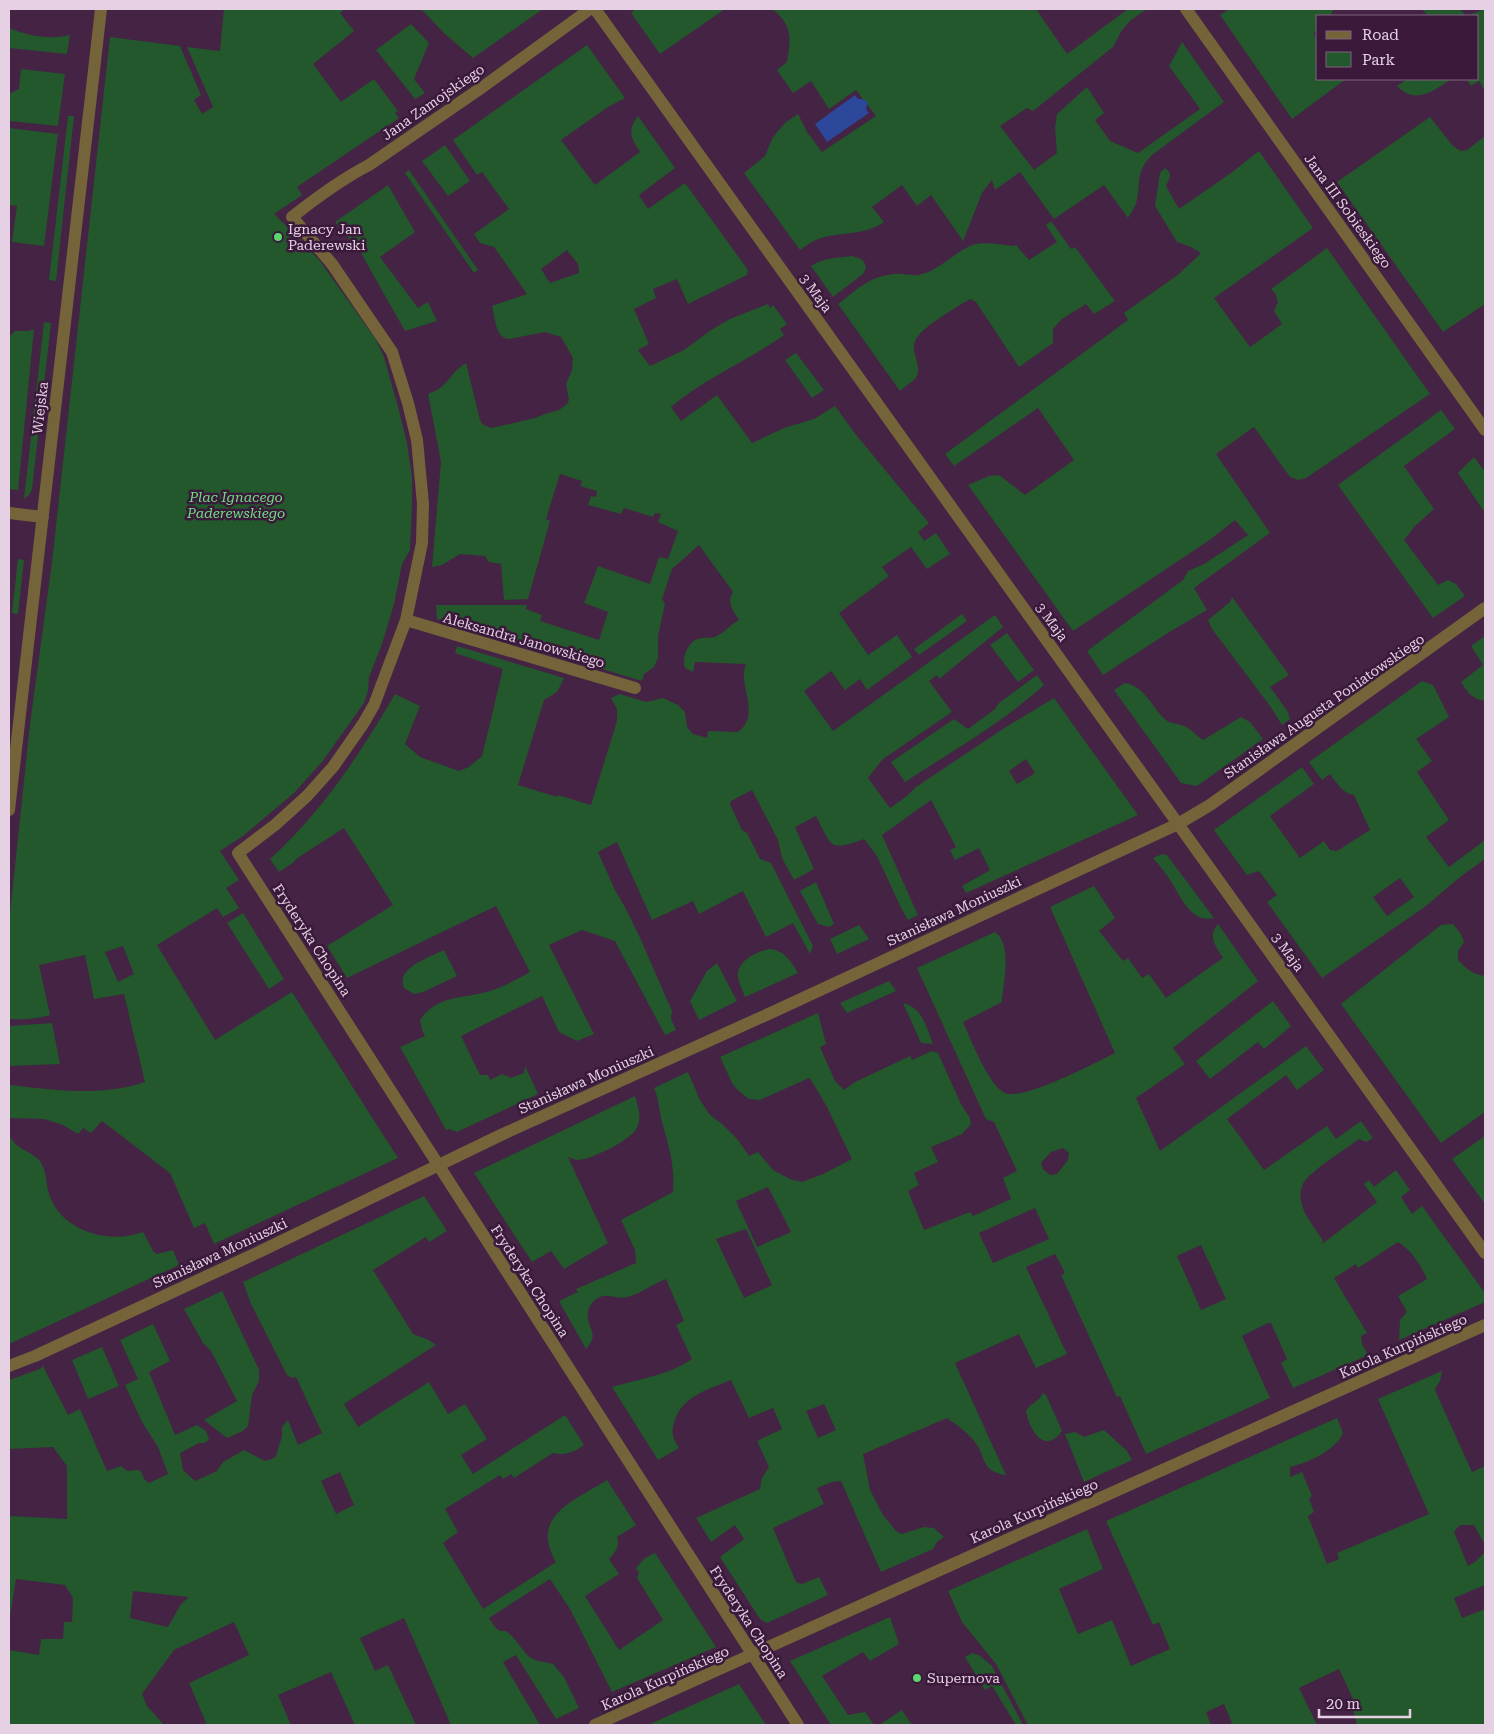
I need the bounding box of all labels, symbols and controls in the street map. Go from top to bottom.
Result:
legend [1316,15,1479,80]
text: Road [1362,26,1399,44]
text: Park [1362,51,1396,69]
street label: Jana Zamojskiego [379,61,487,143]
street label: Jana III Sobieskiego [1301,151,1395,271]
place label: Ignacy Jan Paderewski [288,221,366,253]
marker: Ignacy Jan Paderewski [272,231,284,243]
street label: 3 Maja [797,271,836,316]
street label: Wiejska [29,380,51,435]
park label: Plac Ignacego Paderewskiego [186,489,285,521]
street label: 3 Maja [1033,600,1072,645]
street label: Aleksandra Janowskiego [441,609,607,671]
street label: Stanisława Augusta Poniatowskiego [1221,630,1427,782]
street label: Stanisława Moniuszki [884,873,1024,949]
street label: Fryderyka Chopina [270,881,355,999]
street label: 3 Maja [1269,930,1308,975]
street label: Stanisława Moniuszki [516,1043,657,1117]
street label: Stanisława Moniuszki [150,1215,290,1291]
street label: Fryderyka Chopina [488,1222,573,1340]
street label: Karola Kurpińskiego [1337,1311,1469,1381]
street label: Karola Kurpińskiego [968,1476,1100,1546]
street label: Fryderyka Chopina [707,1563,792,1681]
street label: Karola Kurpińskiego [599,1643,731,1713]
place label: Supernova [927,1670,1000,1686]
marker: Supernova [911,1672,923,1684]
scale bar [1319,1686,1410,1718]
text: 20 m [1326,1695,1361,1713]

